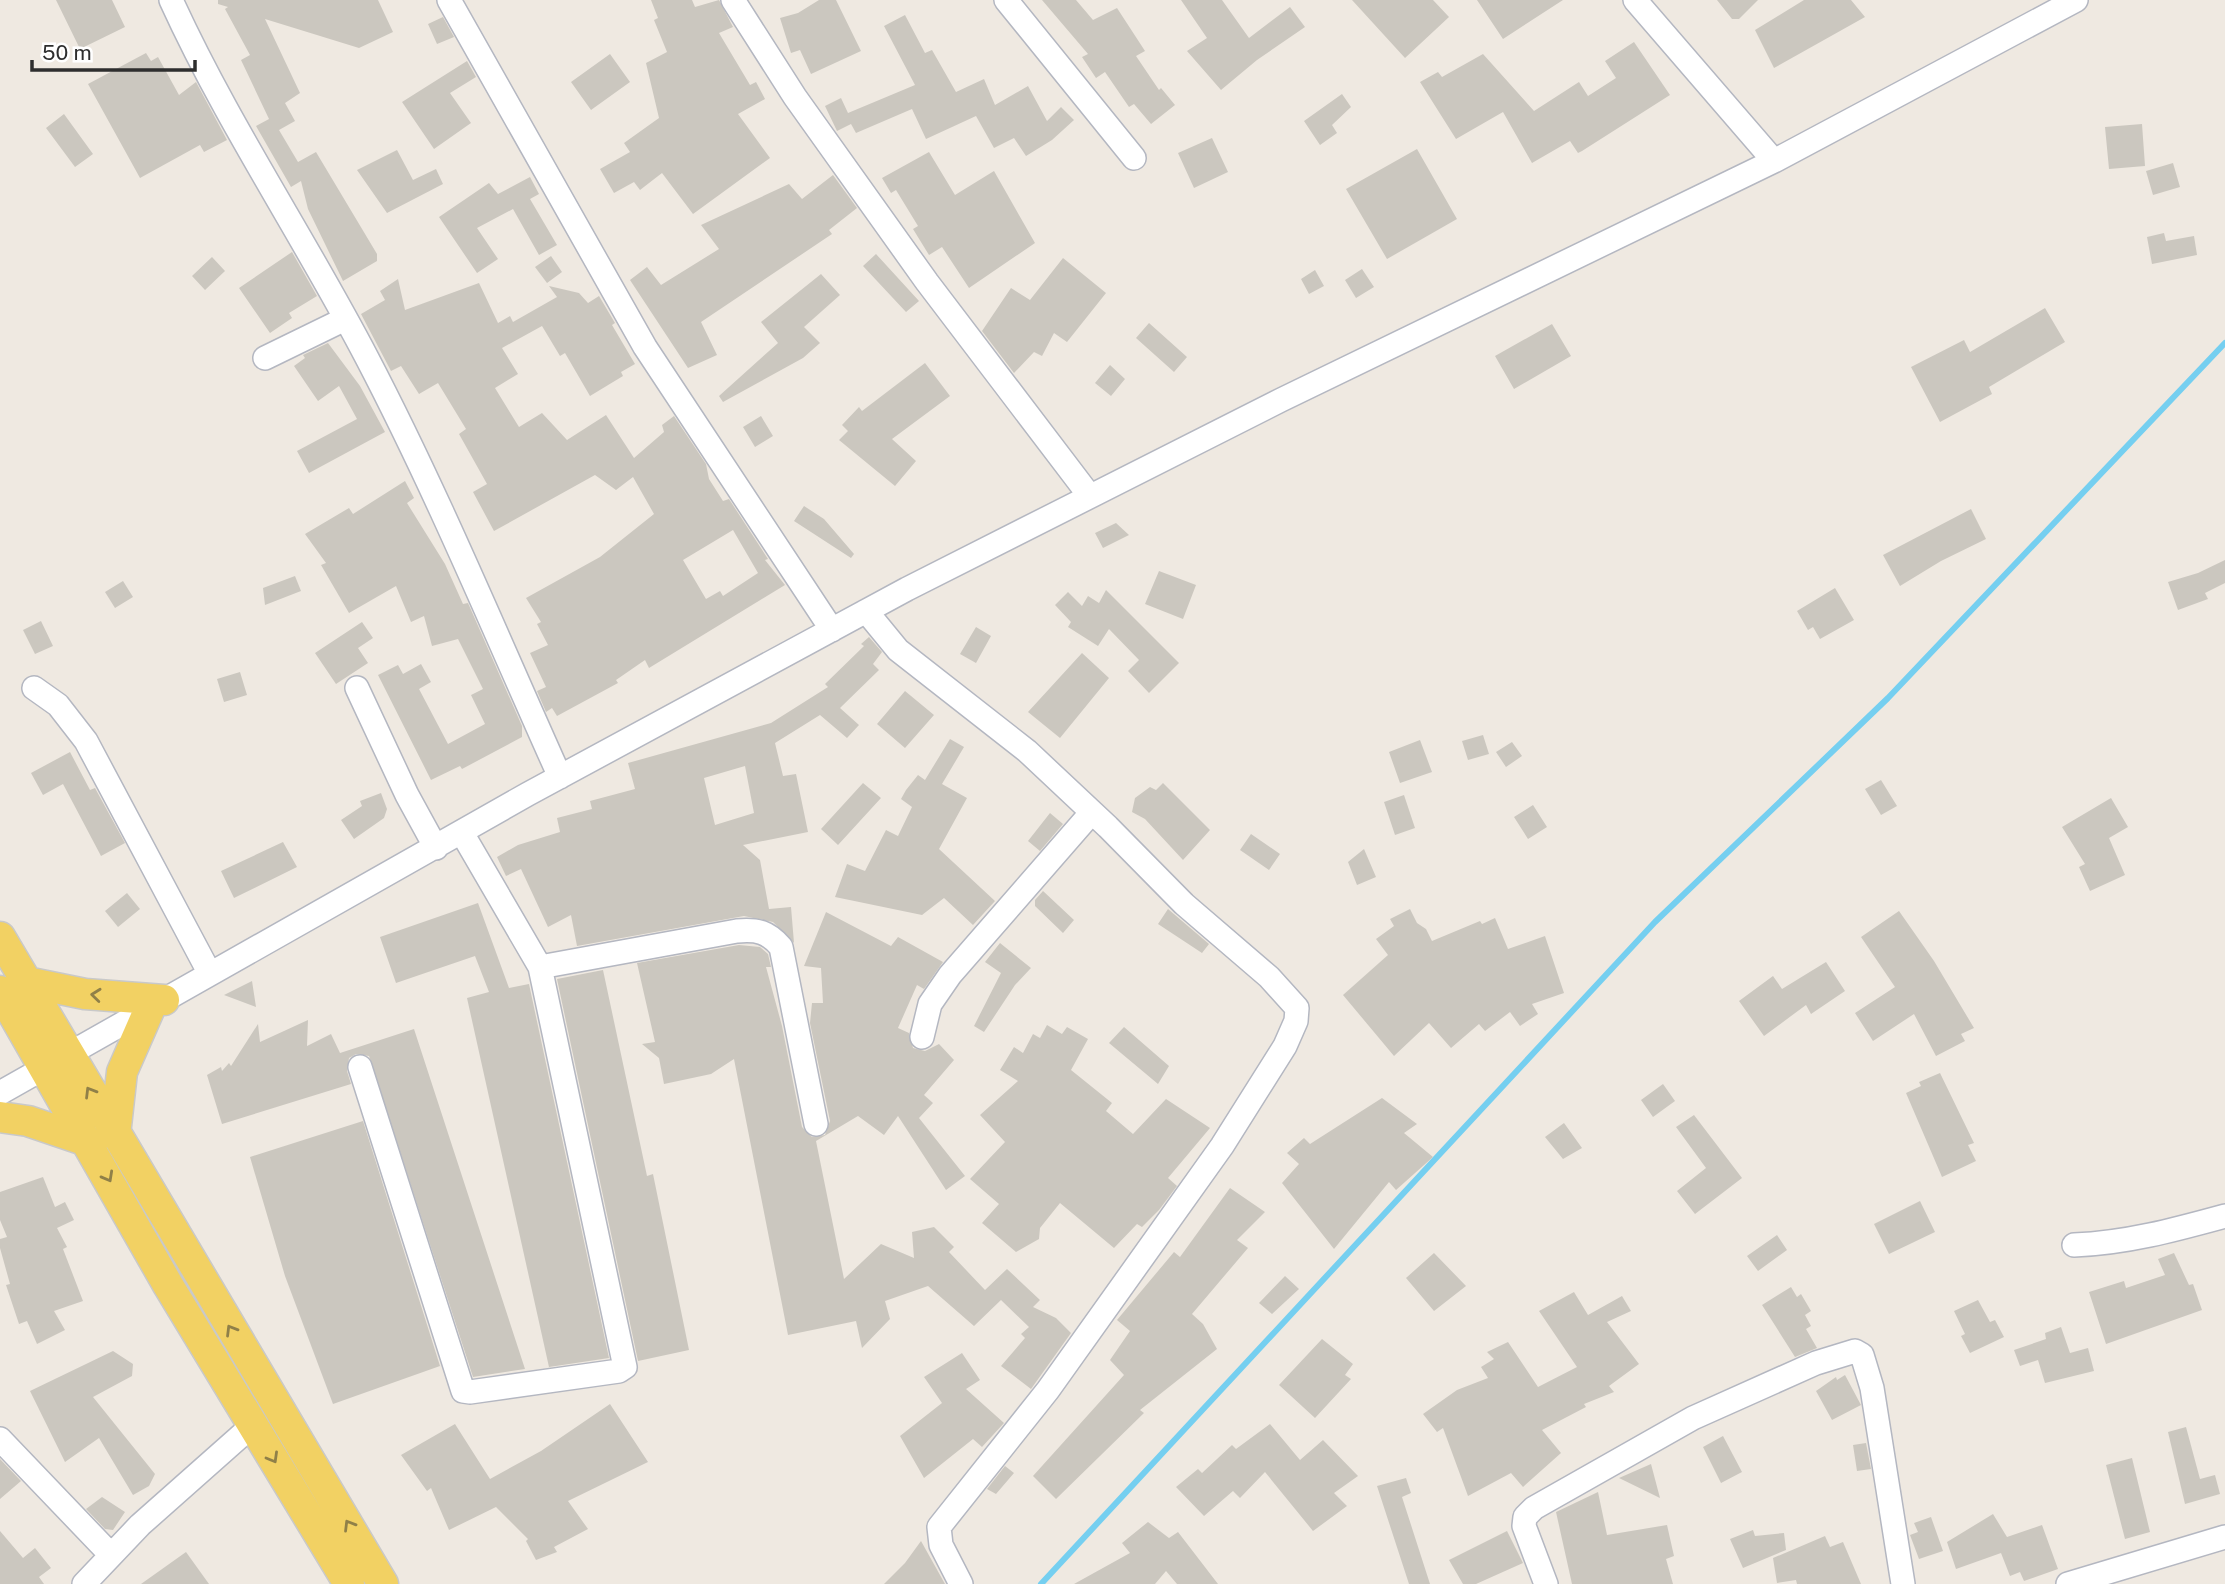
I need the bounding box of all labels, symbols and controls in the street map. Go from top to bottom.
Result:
scale bar [32,28,194,72]
text: 50 m [42,40,92,65]
one-way arrow [90,988,102,1003]
one-way arrow [85,1087,98,1100]
one-way arrow [100,1170,113,1183]
one-way arrow [226,1325,239,1338]
one-way arrow [265,1450,278,1463]
one-way arrow [344,1519,357,1532]

